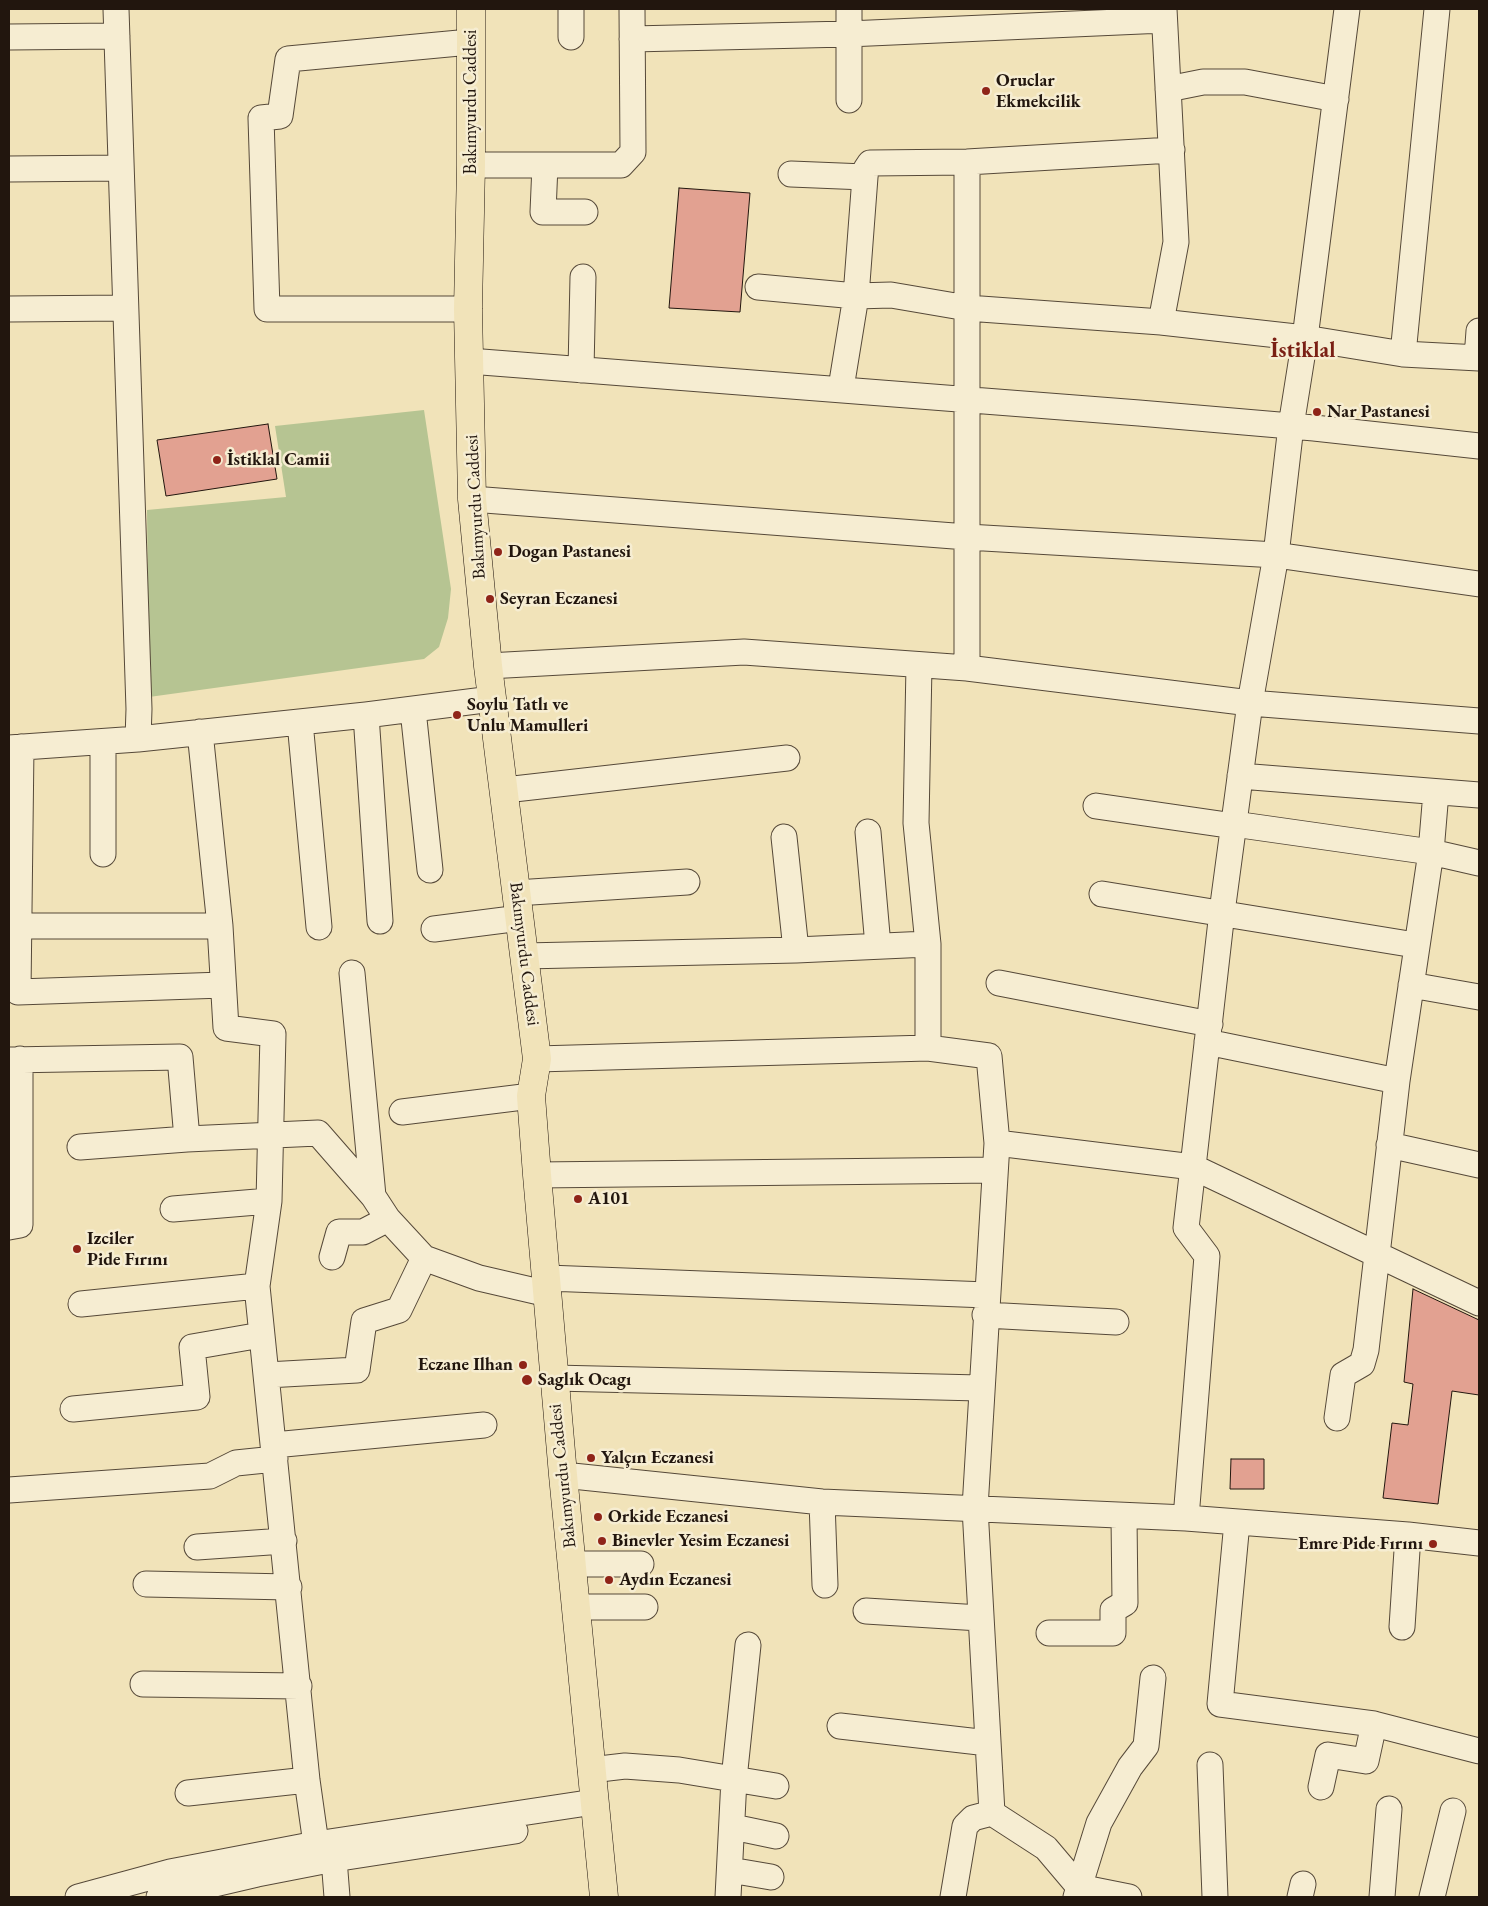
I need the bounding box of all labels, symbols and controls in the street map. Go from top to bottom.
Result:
street label: Bakımyurdu Caddesi [460,30,482,174]
place label: Oruclar Ekmekcilik [996,70,1081,112]
marker: Oruclar Ekmekcilik [980,85,992,97]
district label: İstiklal [1271,338,1335,364]
place label: Nar Pastanesi [1327,401,1430,423]
marker: Nar Pastanesi [1311,406,1323,418]
street label: Bakımyurdu Caddesi [461,434,491,580]
place label: İstiklal Camii [227,449,330,471]
marker: İstiklal Camii [211,454,223,466]
place label: Dogan Pastanesi [508,541,631,563]
marker: Dogan Pastanesi [492,546,504,558]
place label: Seyran Eczanesi [500,588,618,610]
marker: Seyran Eczanesi [484,593,496,605]
place label: Soylu Tatlı ve Unlu Mamulleri [467,694,588,736]
marker: Soylu Tatlı ve Unlu Mamulleri [451,709,463,721]
street label: Bakımyurdu Caddesi [504,881,544,1027]
place label: A101 [588,1188,630,1210]
marker: A101 [572,1193,584,1205]
place label: Izciler Pide Fırını [87,1228,168,1270]
marker: Izciler Pide Fırını [71,1243,83,1255]
place label: Eczane Ilhan [418,1354,513,1376]
marker: Eczane Ilhan [517,1359,529,1371]
place label: Saglık Ocagı [538,1369,631,1391]
marker: Saglık Ocagı [520,1373,534,1387]
street label: Bakımyurdu Caddesi [545,1403,581,1549]
place label: Yalçın Eczanesi [601,1447,714,1469]
marker: Yalçın Eczanesi [585,1452,597,1464]
place label: Orkide Eczanesi [608,1506,729,1528]
marker: Orkide Eczanesi [592,1511,604,1523]
place label: Binevler Yesim Eczanesi [612,1530,789,1552]
place label: Emre Pide Fırını [1298,1533,1423,1555]
marker: Binevler Yesim Eczanesi [596,1535,608,1547]
marker: Emre Pide Fırını [1427,1538,1439,1550]
place label: Aydın Eczanesi [619,1569,732,1591]
marker: Aydın Eczanesi [603,1574,615,1586]

